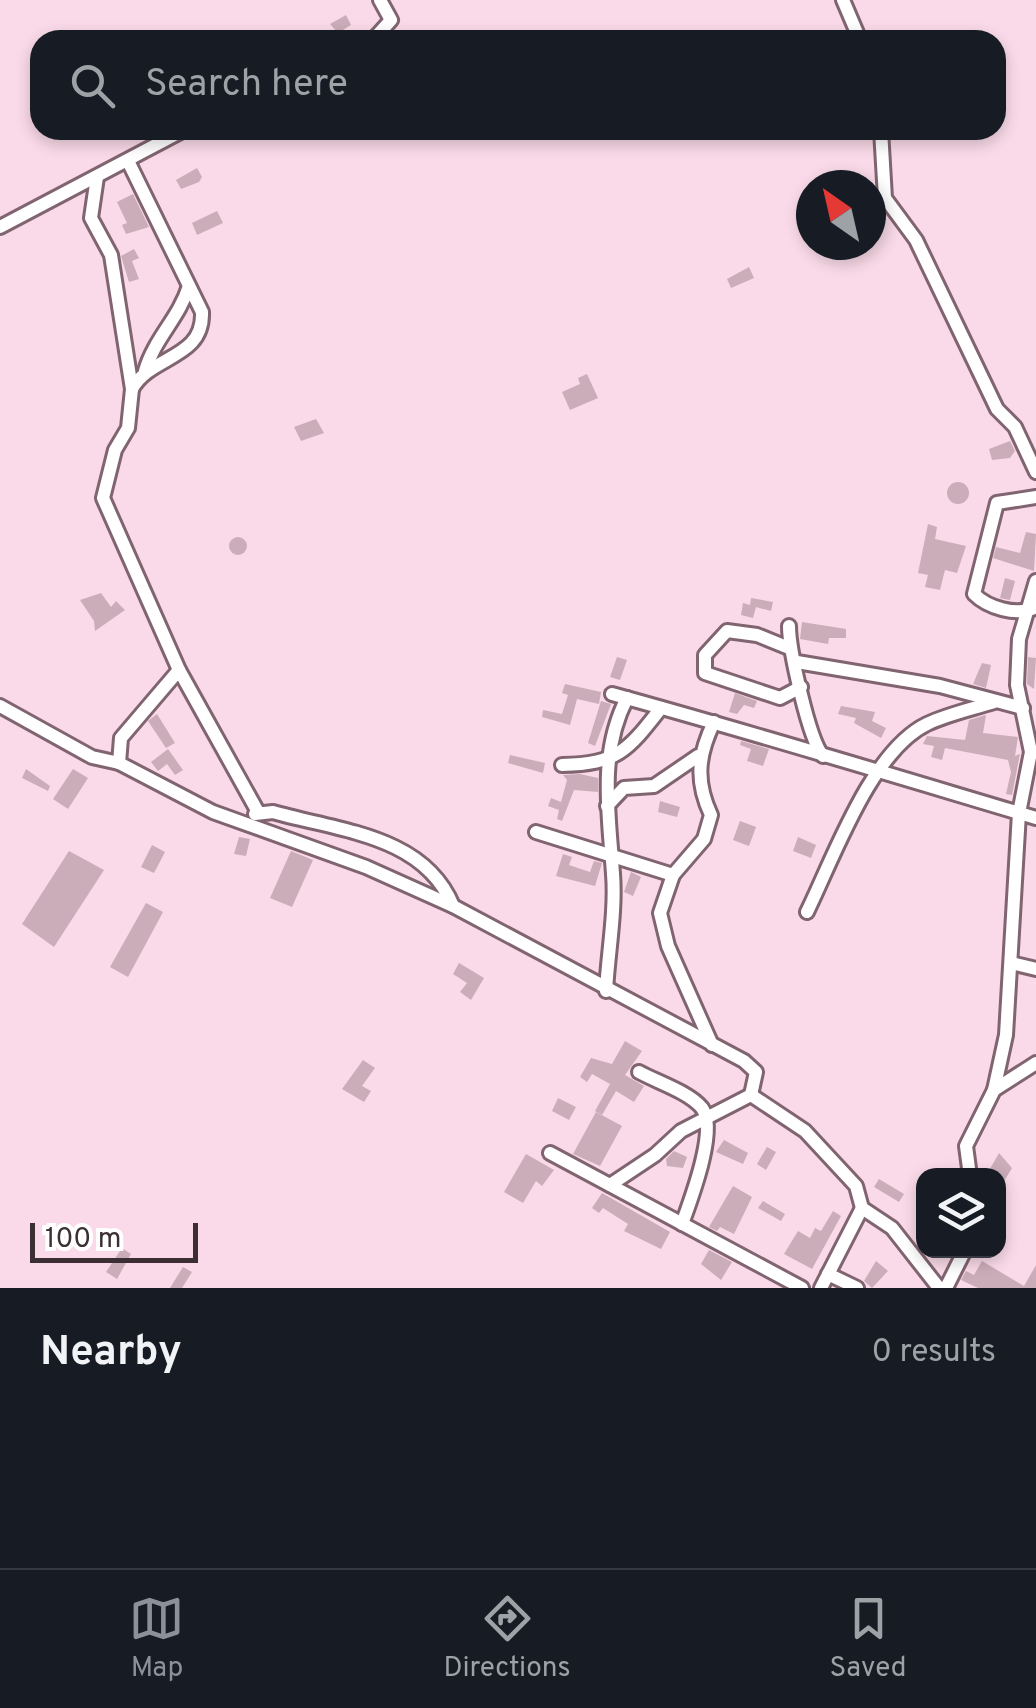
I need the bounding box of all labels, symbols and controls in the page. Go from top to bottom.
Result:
search box [30,30,1006,140]
icon: search [65,58,120,113]
text: Search here [145,61,348,110]
north arrow [796,170,886,260]
map controls [916,1168,1006,1258]
button: layers [916,1168,1006,1258]
scale bar [30,1218,198,1262]
text: 100 m [45,1222,121,1258]
text: Nearby [40,1327,182,1380]
text: 0 results [871,1333,996,1373]
tab: Map [129,1591,184,1687]
tab: Directions [443,1591,571,1687]
tab: Saved [830,1591,907,1687]

